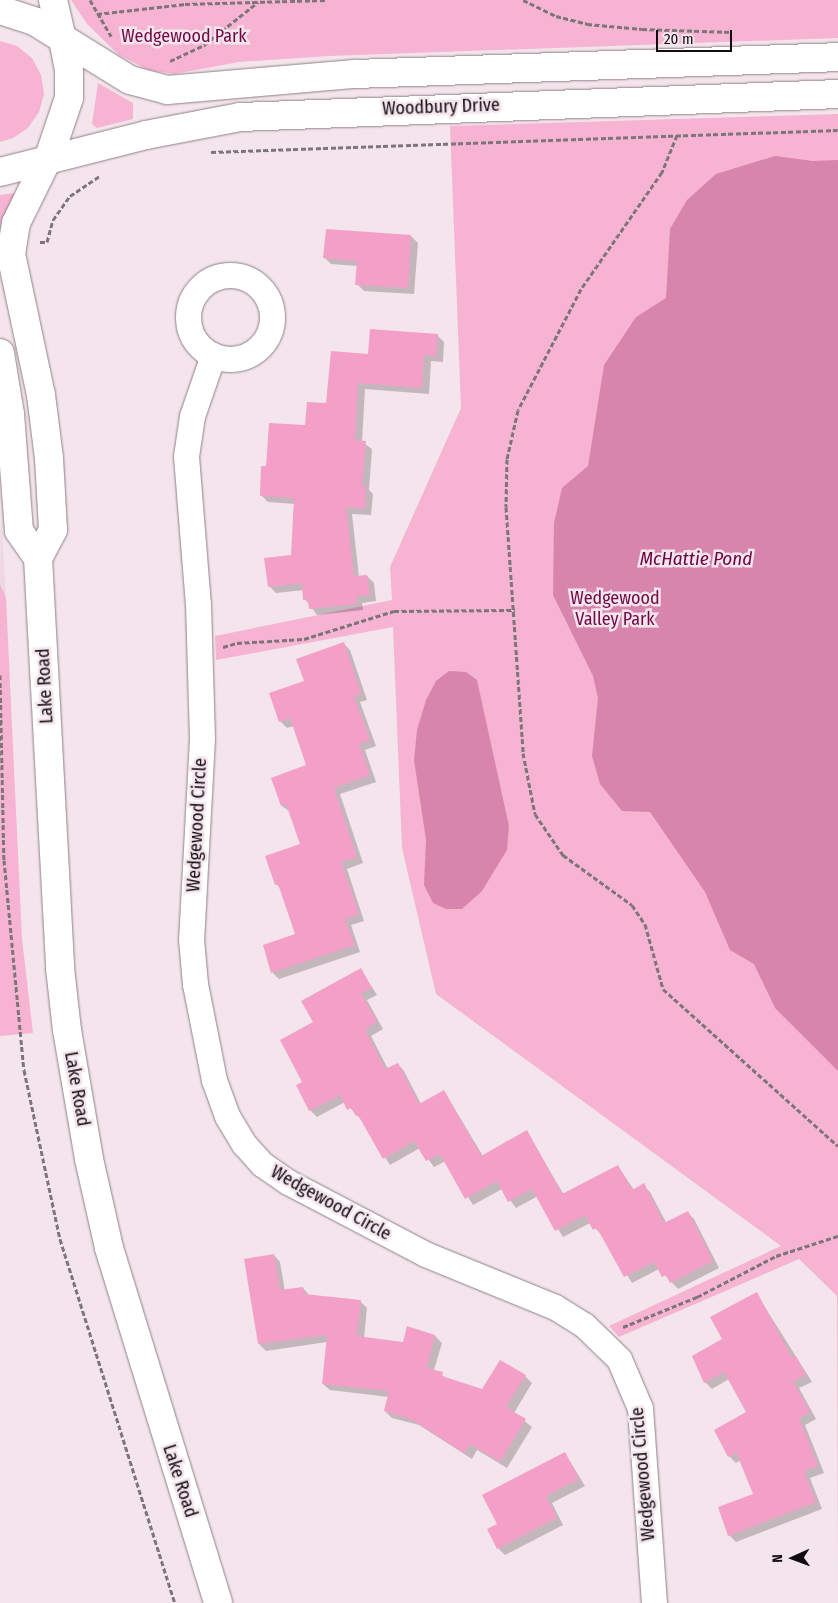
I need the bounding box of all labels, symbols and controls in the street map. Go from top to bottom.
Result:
scale bar [658,20,734,52]
park label: Wedgewood Park [121,25,247,47]
text: 20 m [664,30,694,48]
street label: Woodbury Drive [382,94,500,120]
water label: McHattie Pond [640,548,752,570]
park label: Wedgewood Valley Park [570,588,660,630]
street label: Lake Road [32,648,58,724]
street label: Wedgewood Circle [183,757,211,893]
street label: Lake Road [60,1050,94,1128]
street label: Wedgewood Circle [267,1161,395,1245]
street label: Wedgewood Circle [626,1406,660,1542]
street label: Lake Road [158,1442,202,1520]
north arrow [768,1533,818,1583]
text: N [769,1554,786,1563]

